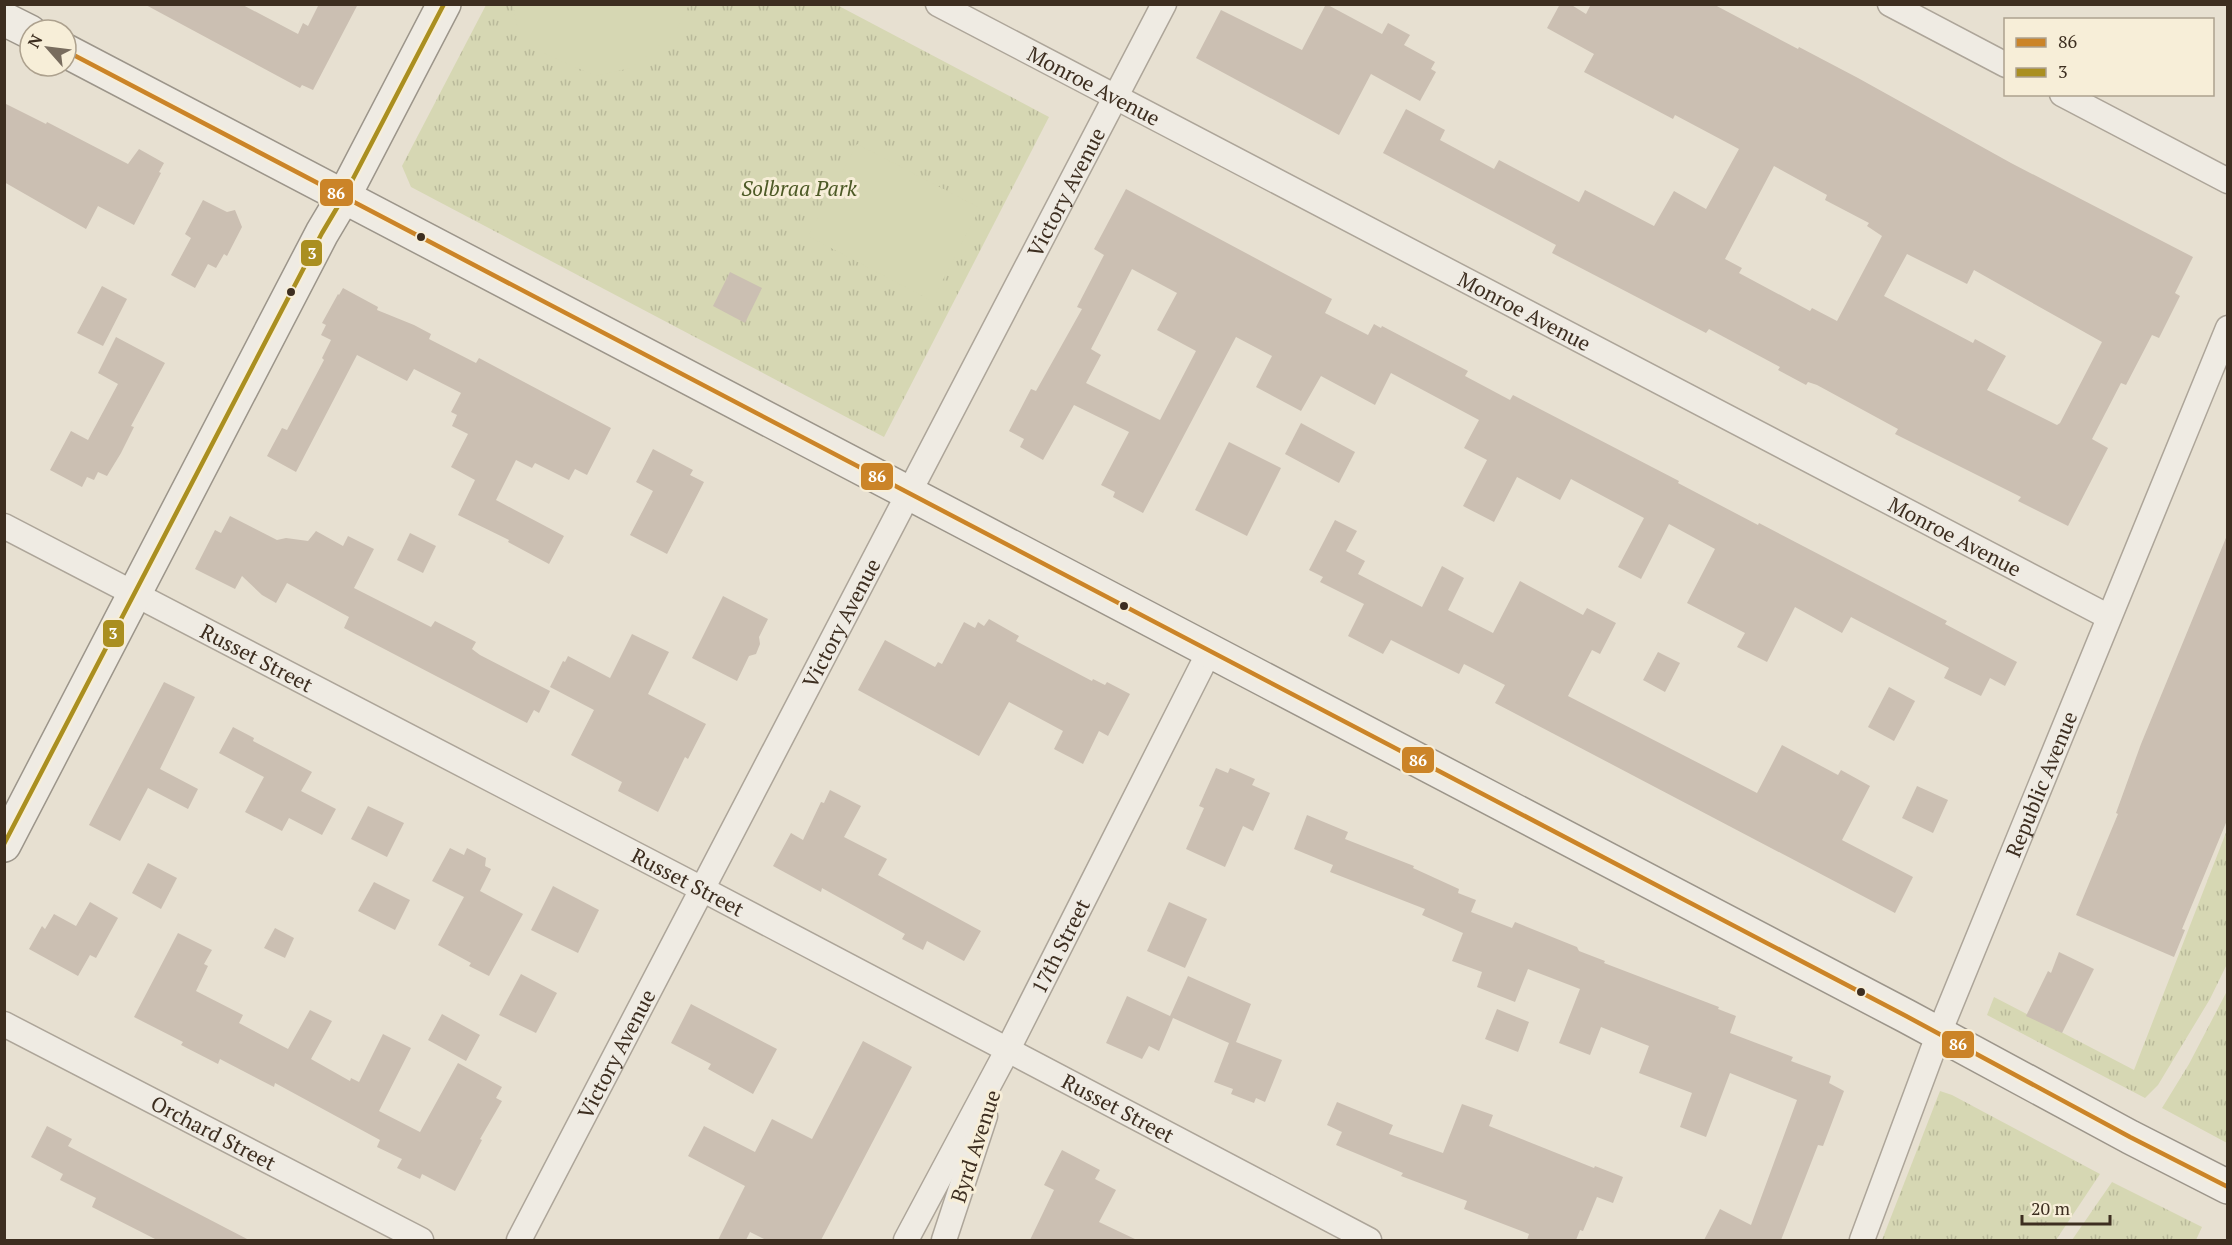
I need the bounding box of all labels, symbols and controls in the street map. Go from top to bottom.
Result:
north arrow [18,18,78,78]
legend [2004,18,2214,96]
text: 86 [2058,29,2078,53]
text: N [22,30,47,51]
street label: Monroe Avenue [1023,39,1165,132]
text: 3 [2058,59,2068,83]
street label: Victory Avenue [1020,122,1111,262]
park label: Solbraa Park [741,174,858,202]
line badge: 86 [319,178,354,207]
text: 86 [327,182,345,204]
unlabelled marker [415,231,427,243]
line badge: 3 [300,239,323,267]
text: 3 [307,242,317,264]
street label: Monroe Avenue [1453,265,1596,357]
unlabelled marker [285,286,297,298]
line badge: 86 [860,462,894,491]
text: 86 [868,465,886,487]
street label: Monroe Avenue [1884,490,2026,583]
street label: Victory Avenue [796,553,886,693]
unlabelled marker [1118,600,1130,612]
street label: Russet Street [196,617,318,698]
line badge: 3 [102,619,125,648]
text: 3 [108,622,118,644]
street label: Republic Avenue [1999,707,2083,861]
line badge: 86 [1401,746,1435,774]
text: 86 [1409,749,1427,771]
street label: Russet Street [627,841,749,923]
street label: 17th Street [1024,894,1096,998]
street label: Victory Avenue [571,984,662,1123]
unlabelled marker [1855,986,1867,998]
line badge: 86 [1941,1030,1975,1059]
text: 86 [1949,1033,1967,1055]
street label: Russet Street [1057,1067,1179,1149]
street label: Byrd Avenue [944,1086,1006,1206]
street label: Orchard Street [146,1089,281,1177]
scale bar [2022,1188,2110,1226]
text: 20 m [2031,1196,2071,1220]

